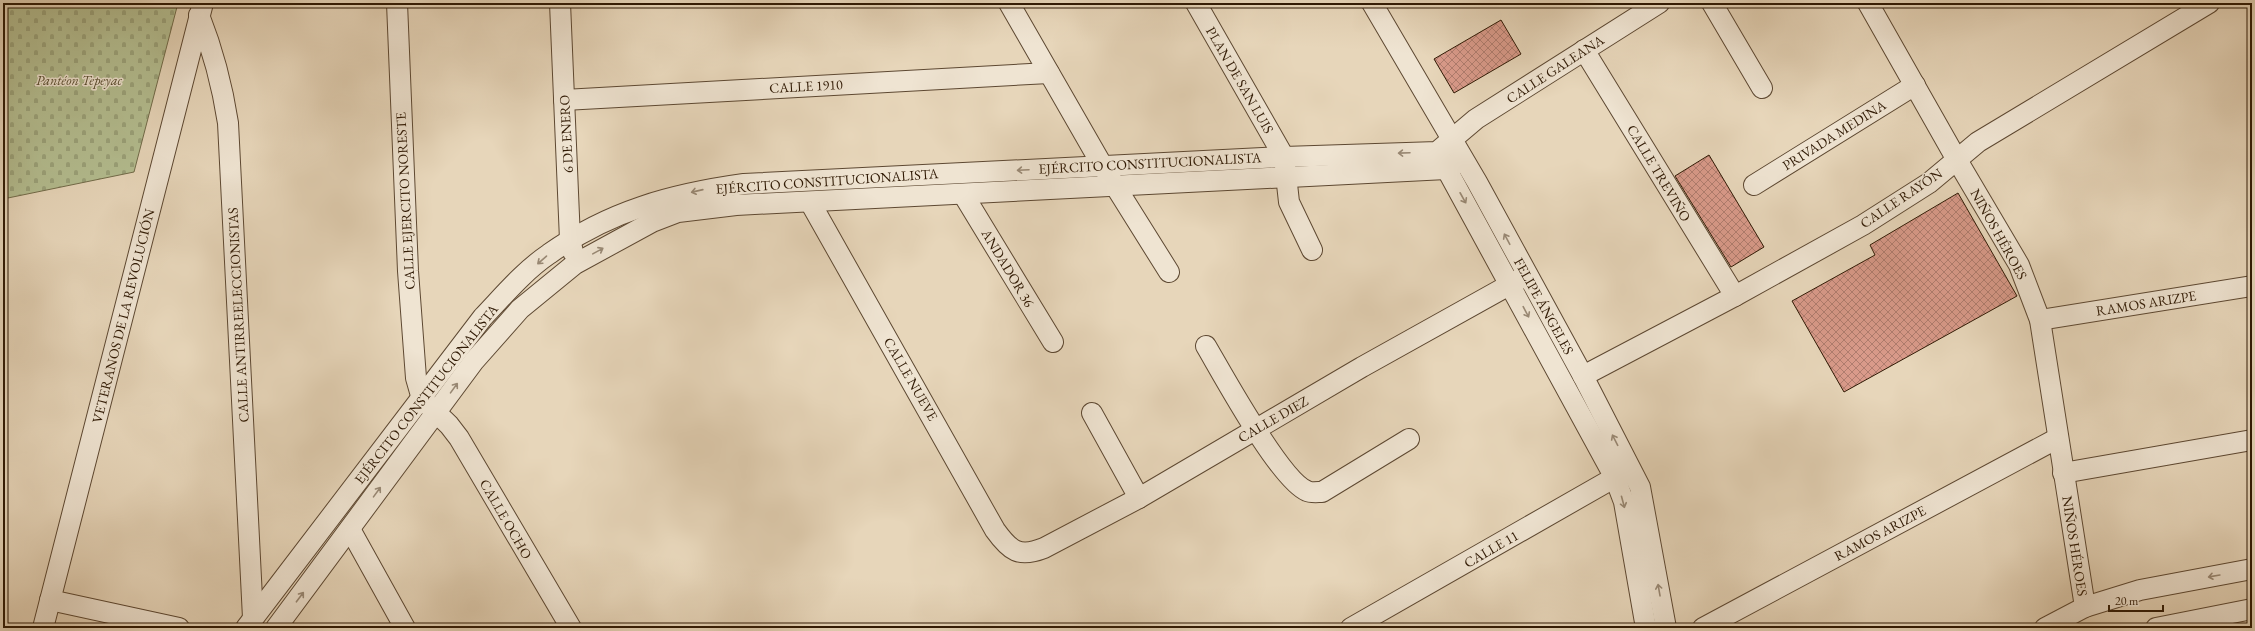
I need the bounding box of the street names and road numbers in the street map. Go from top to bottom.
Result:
street label: PLAN DE SAN LUIS [1202,23,1278,137]
street label: CALLE GALEANA [1503,30,1608,107]
street label: CALLE 1910 [769,75,843,97]
street label: 6 DE ENERO [555,94,577,174]
street label: PRIVADA MEDINA [1779,96,1889,174]
street label: CALLE EJERCITO NORESTE [391,112,419,290]
street label: CALLE TREVIÑO [1623,121,1695,225]
street label: EJÉRCITO CONSTITUCIONALISTA [1038,148,1262,178]
street label: EJÉRCITO CONSTITUCIONALISTA [715,164,939,198]
street label: CALLE RAYÓN [1856,164,1946,232]
street label: NIÑOS HÉROES [1967,185,2031,283]
street label: VETERANOS DE LA REVOLUCIÓN [88,207,158,425]
street label: CALLE ANTIRREELECCIONISTAS [223,207,253,423]
street label: ANDADOR 36 [977,225,1039,311]
street label: FELIPE ÁNGELES [1510,254,1578,358]
street label: RAMOS ARIZPE [2095,286,2198,320]
street label: EJÉRCITO CONSTITUCIONALISTA [350,300,502,488]
street label: CALLE NUEVE [880,334,942,424]
street label: CALLE DIEZ [1235,391,1312,446]
street label: CALLE OCHO [476,476,536,562]
street label: NIÑOS HÉROES [2058,495,2092,597]
street label: RAMOS ARIZPE [1831,501,1929,565]
street label: CALLE 11 [1460,526,1522,572]

